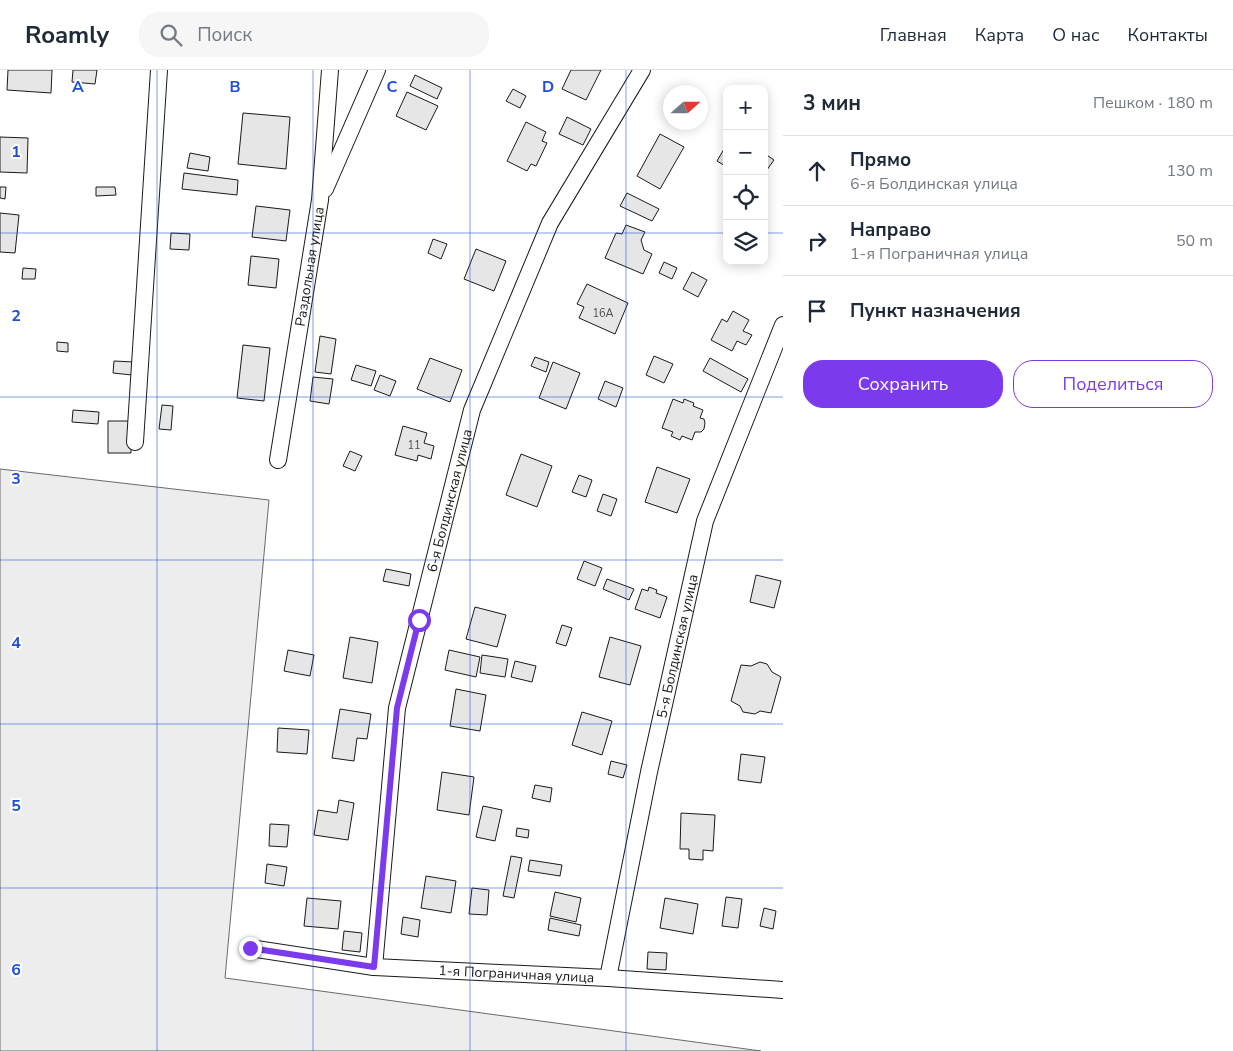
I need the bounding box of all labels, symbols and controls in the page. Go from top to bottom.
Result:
search box [139,12,489,57]
text: Roamly [25,19,109,51]
icon: search [157,21,185,49]
text: Поиск [197,22,252,48]
text: Главная [880,23,947,47]
text: Карта [975,23,1024,47]
text: О нас [1052,23,1100,47]
text: Контакты [1128,23,1208,47]
text: A [72,76,84,98]
text: B [229,76,241,98]
text: C [387,76,398,98]
text: D [542,76,554,98]
north arrow [663,85,708,130]
map controls [723,85,768,265]
button: + [723,85,768,130]
text: 3 мин [803,89,861,117]
text: Пешком · 180 m [1093,92,1213,114]
button: − [723,130,768,175]
text: 1 [11,141,21,163]
text: Прямо [850,147,911,173]
icon: ahead [803,157,831,185]
text: 130 m [1166,160,1213,182]
text: 6-я Болдинская улица [850,173,1018,195]
button: locate [723,175,768,220]
street label: Раздольная улица [290,205,328,328]
text: Направо [850,217,931,243]
button: layers [723,220,768,265]
icon: right [803,227,831,255]
text: 50 m [1176,230,1213,252]
text: 1-я Пограничная улица [850,243,1028,265]
icon: arrive [803,297,831,325]
text: Пункт назначения [850,298,1021,324]
text: 2 [11,305,21,327]
house number: 16А [592,306,614,321]
button: Сохранить [803,360,1003,408]
button: Поделиться [1013,360,1213,408]
street label: 6-я Болдинская улица [422,427,476,574]
house number: 11 [407,438,421,453]
text: 3 [11,468,21,490]
street label: 5-я Болдинская улица [652,572,702,720]
route start [408,609,431,632]
text: 4 [11,632,21,654]
text: 5 [11,795,21,817]
route end [239,937,262,960]
text: 6 [11,959,21,981]
street label: 1-я Пограничная улица [438,961,595,987]

